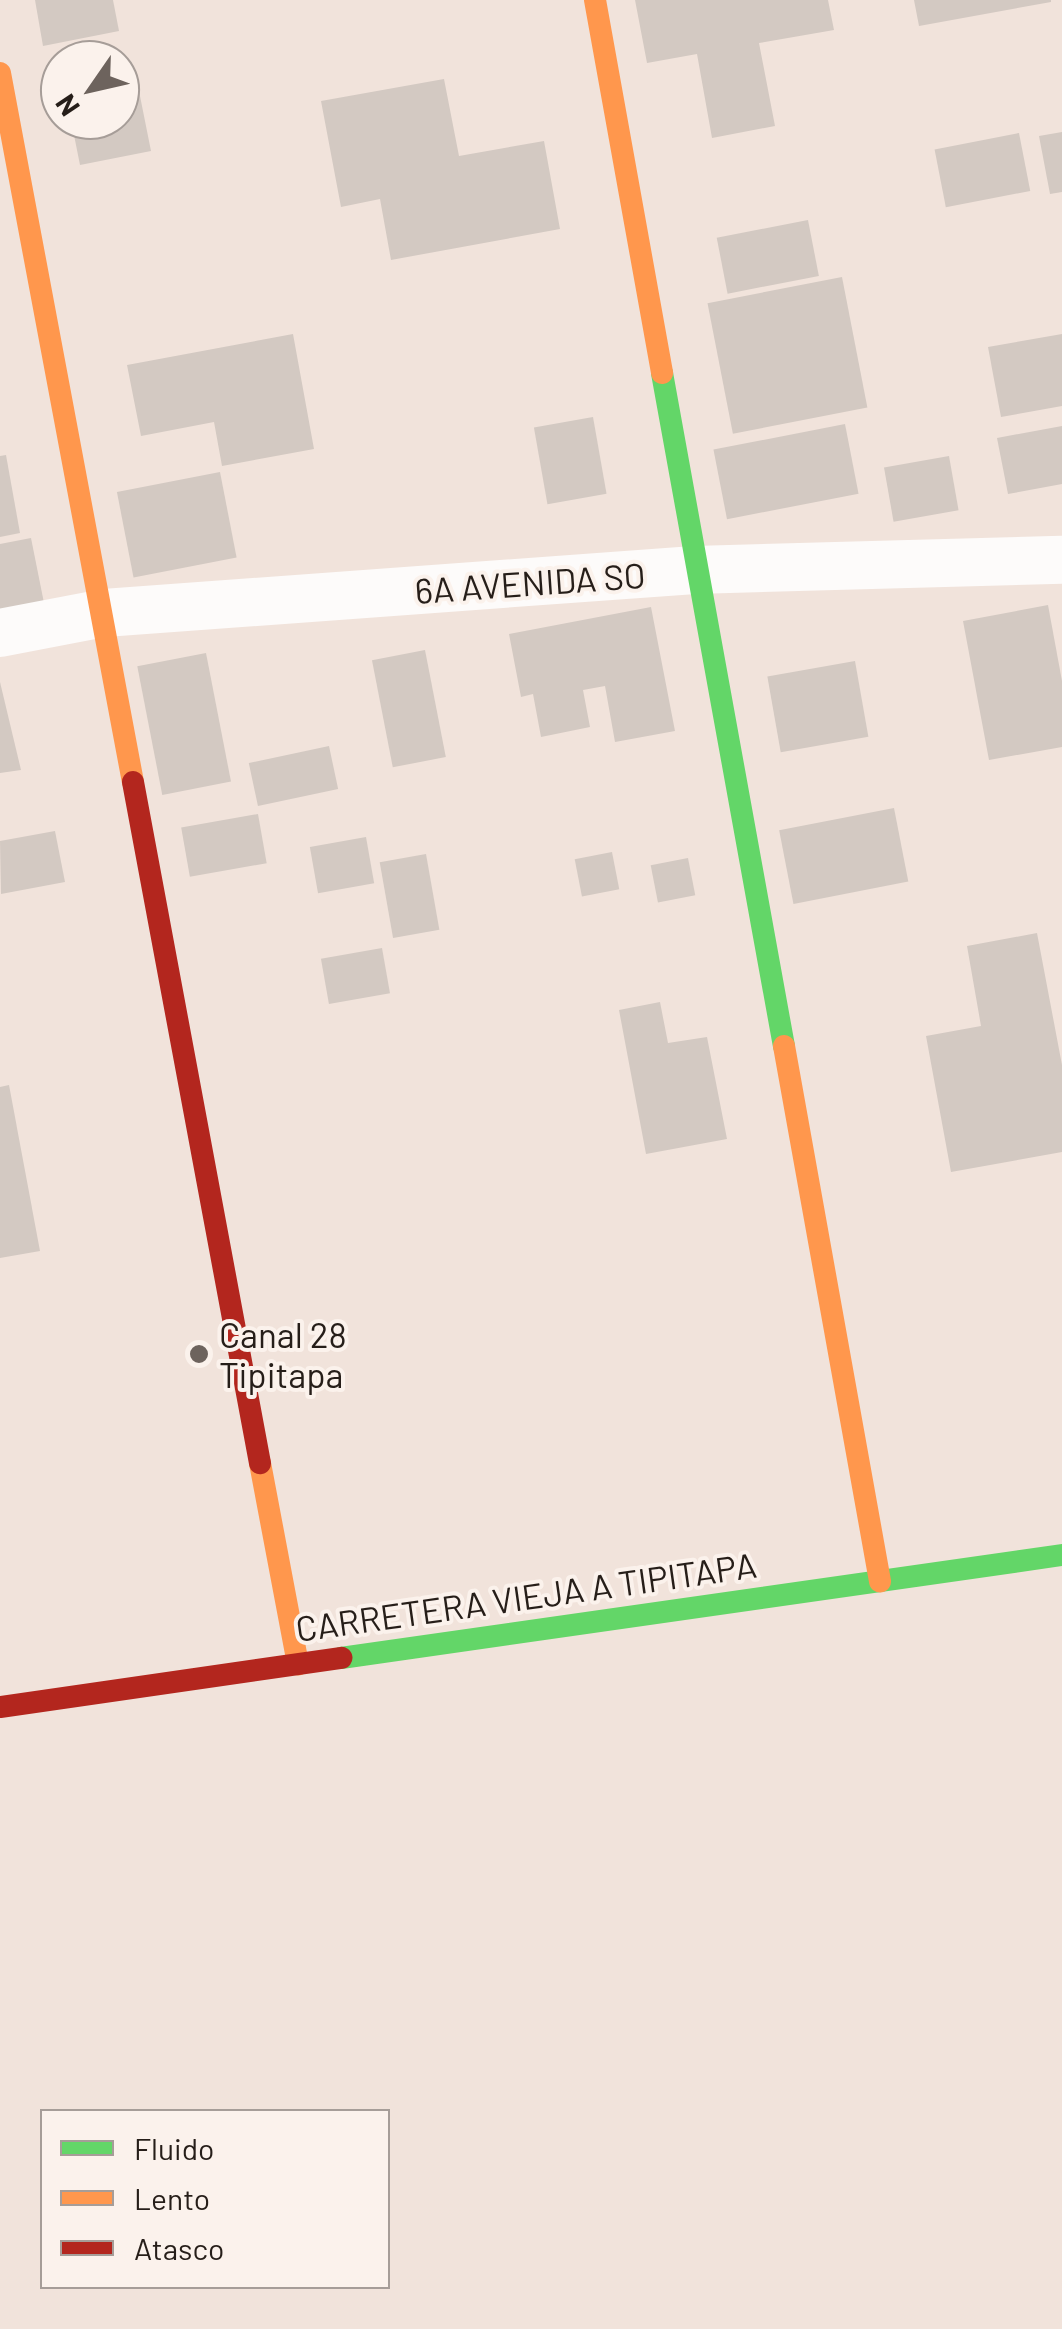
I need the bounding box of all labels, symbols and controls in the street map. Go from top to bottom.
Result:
north arrow [40,40,140,140]
text: N [47,88,86,123]
street label: 6A AVENIDA SO [413,553,647,611]
place label: Canal 28 Tipitapa [219,1313,347,1395]
marker: Canal 28 Tipitapa [188,1343,210,1365]
street label: CARRETERA VIEJA A TIPITAPA [293,1543,759,1649]
legend [40,2109,390,2289]
text: Fluido [134,2130,214,2166]
text: Lento [134,2180,210,2216]
text: Atasco [134,2230,224,2266]

